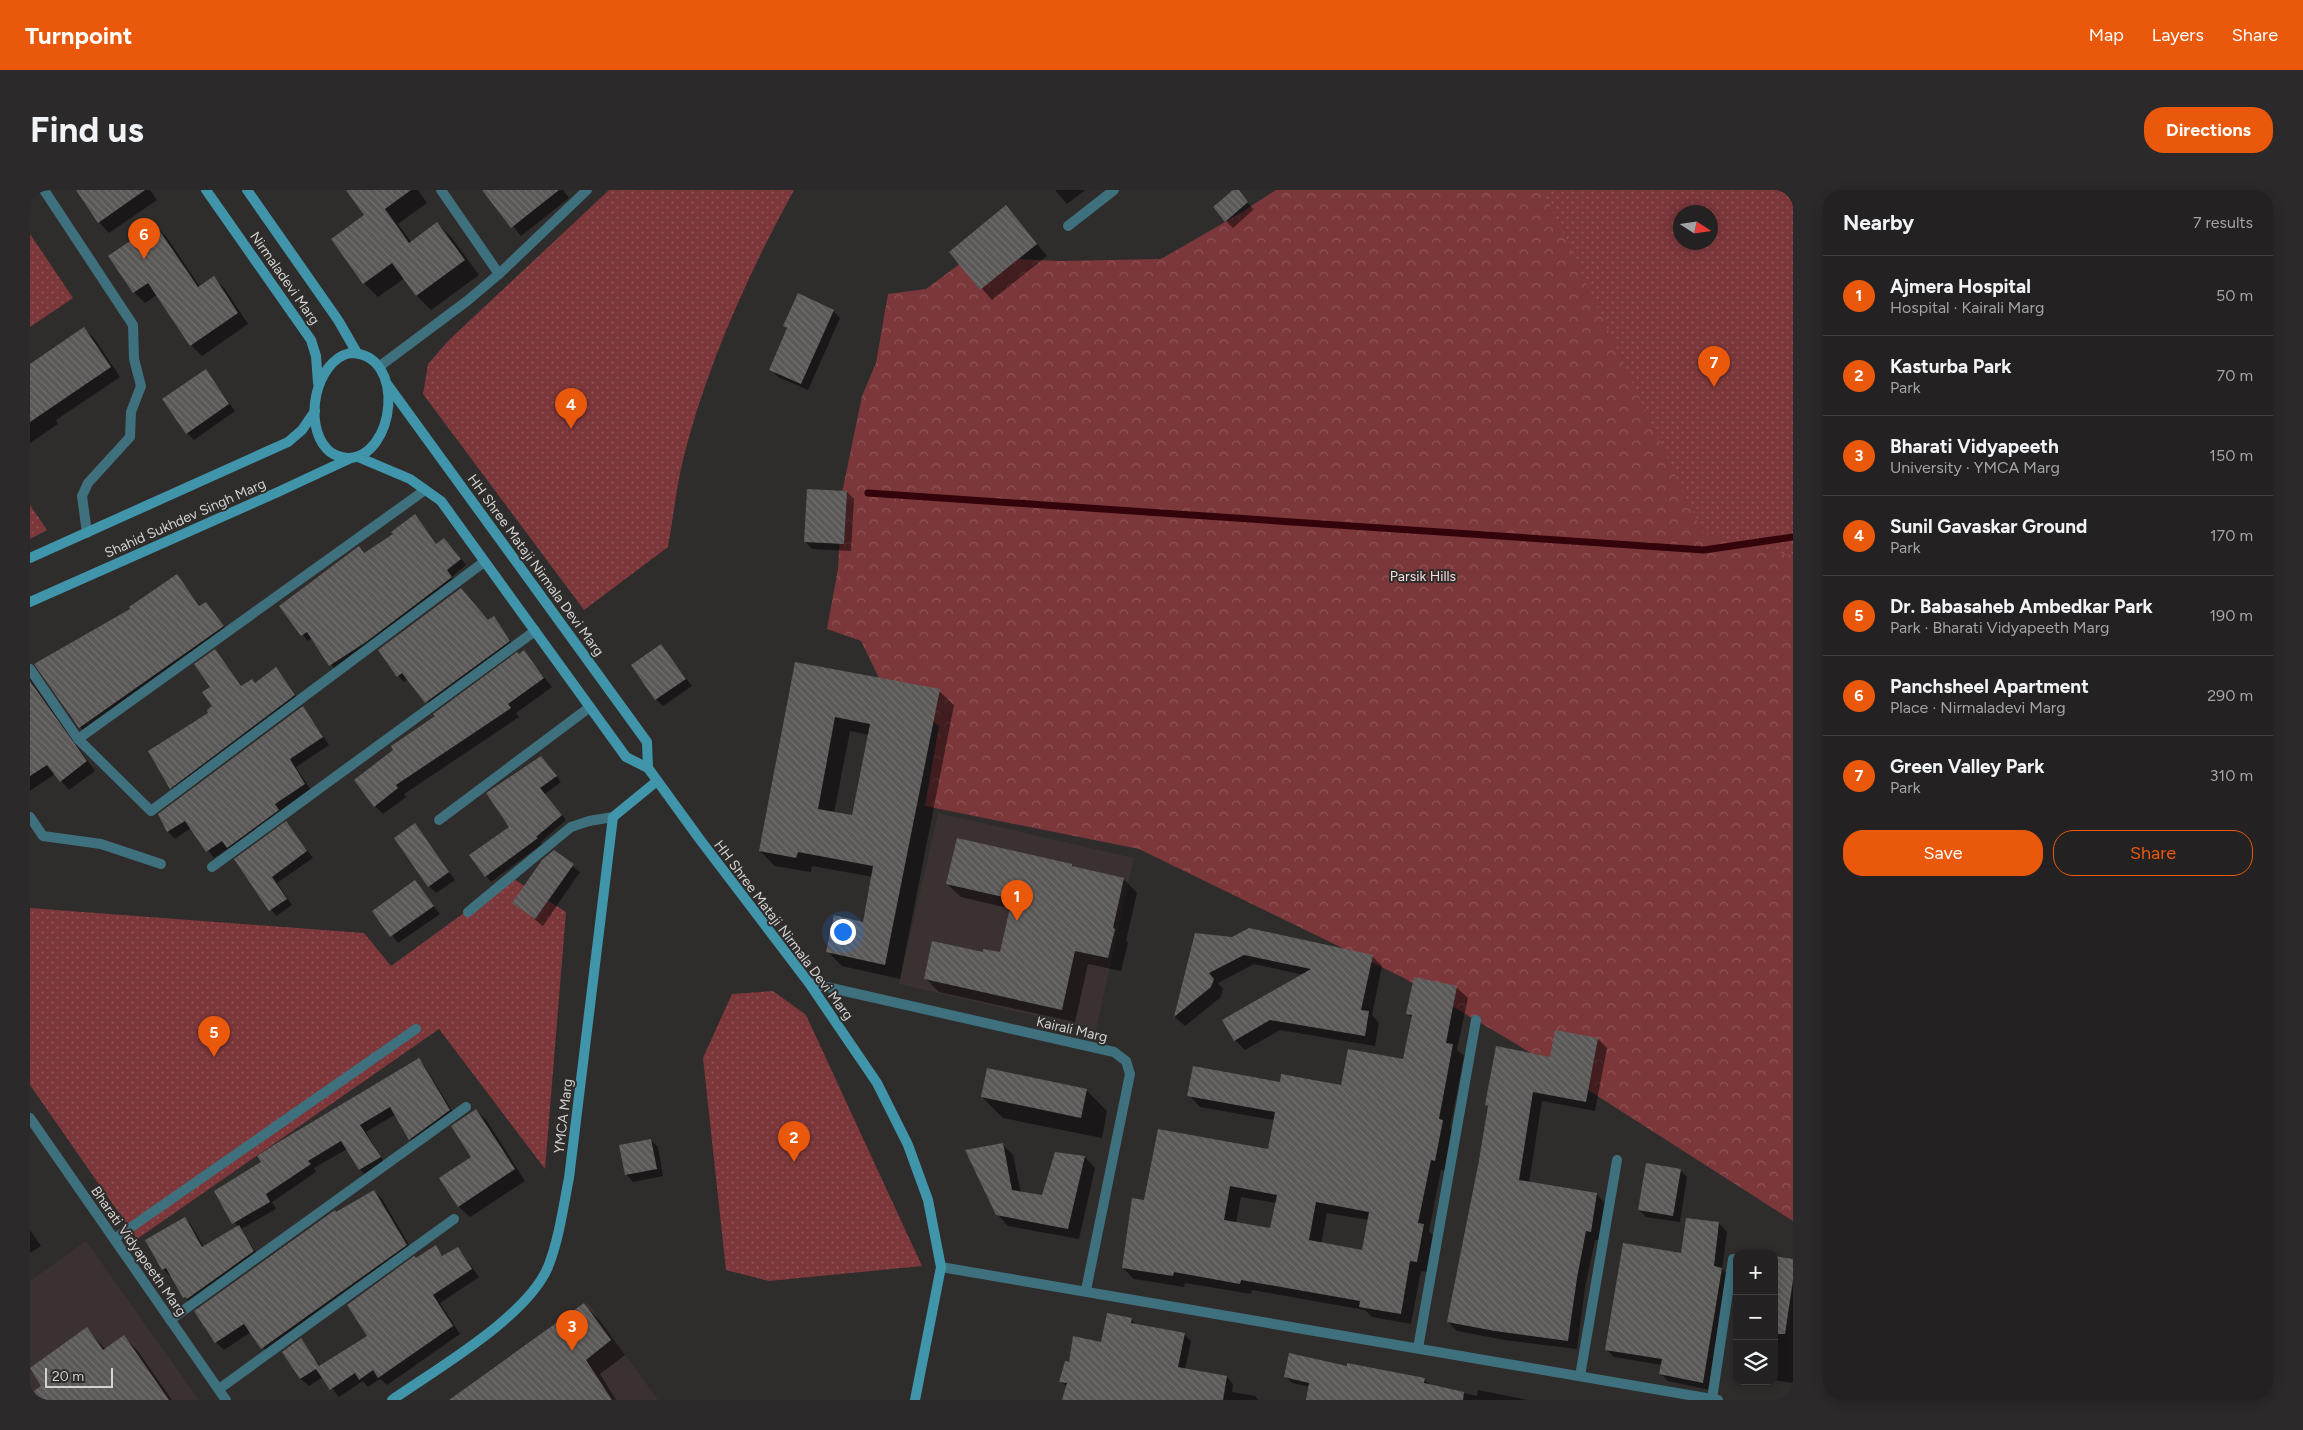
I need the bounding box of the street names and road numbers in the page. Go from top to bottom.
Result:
street label: Nirmaladevi Marg [246,228,323,328]
street label: HH Shree Mataji Nirmala Devi Marg [464,471,607,660]
street label: Shahid Sukhdev Singh Marg [102,475,268,562]
street label: HH Shree Mataji Nirmala Devi Marg [710,837,857,1024]
street label: Kairali Marg [1035,1013,1109,1046]
street label: YMCA Marg [550,1078,577,1154]
street label: Bharati Vidyapeeth Marg [87,1183,190,1320]

